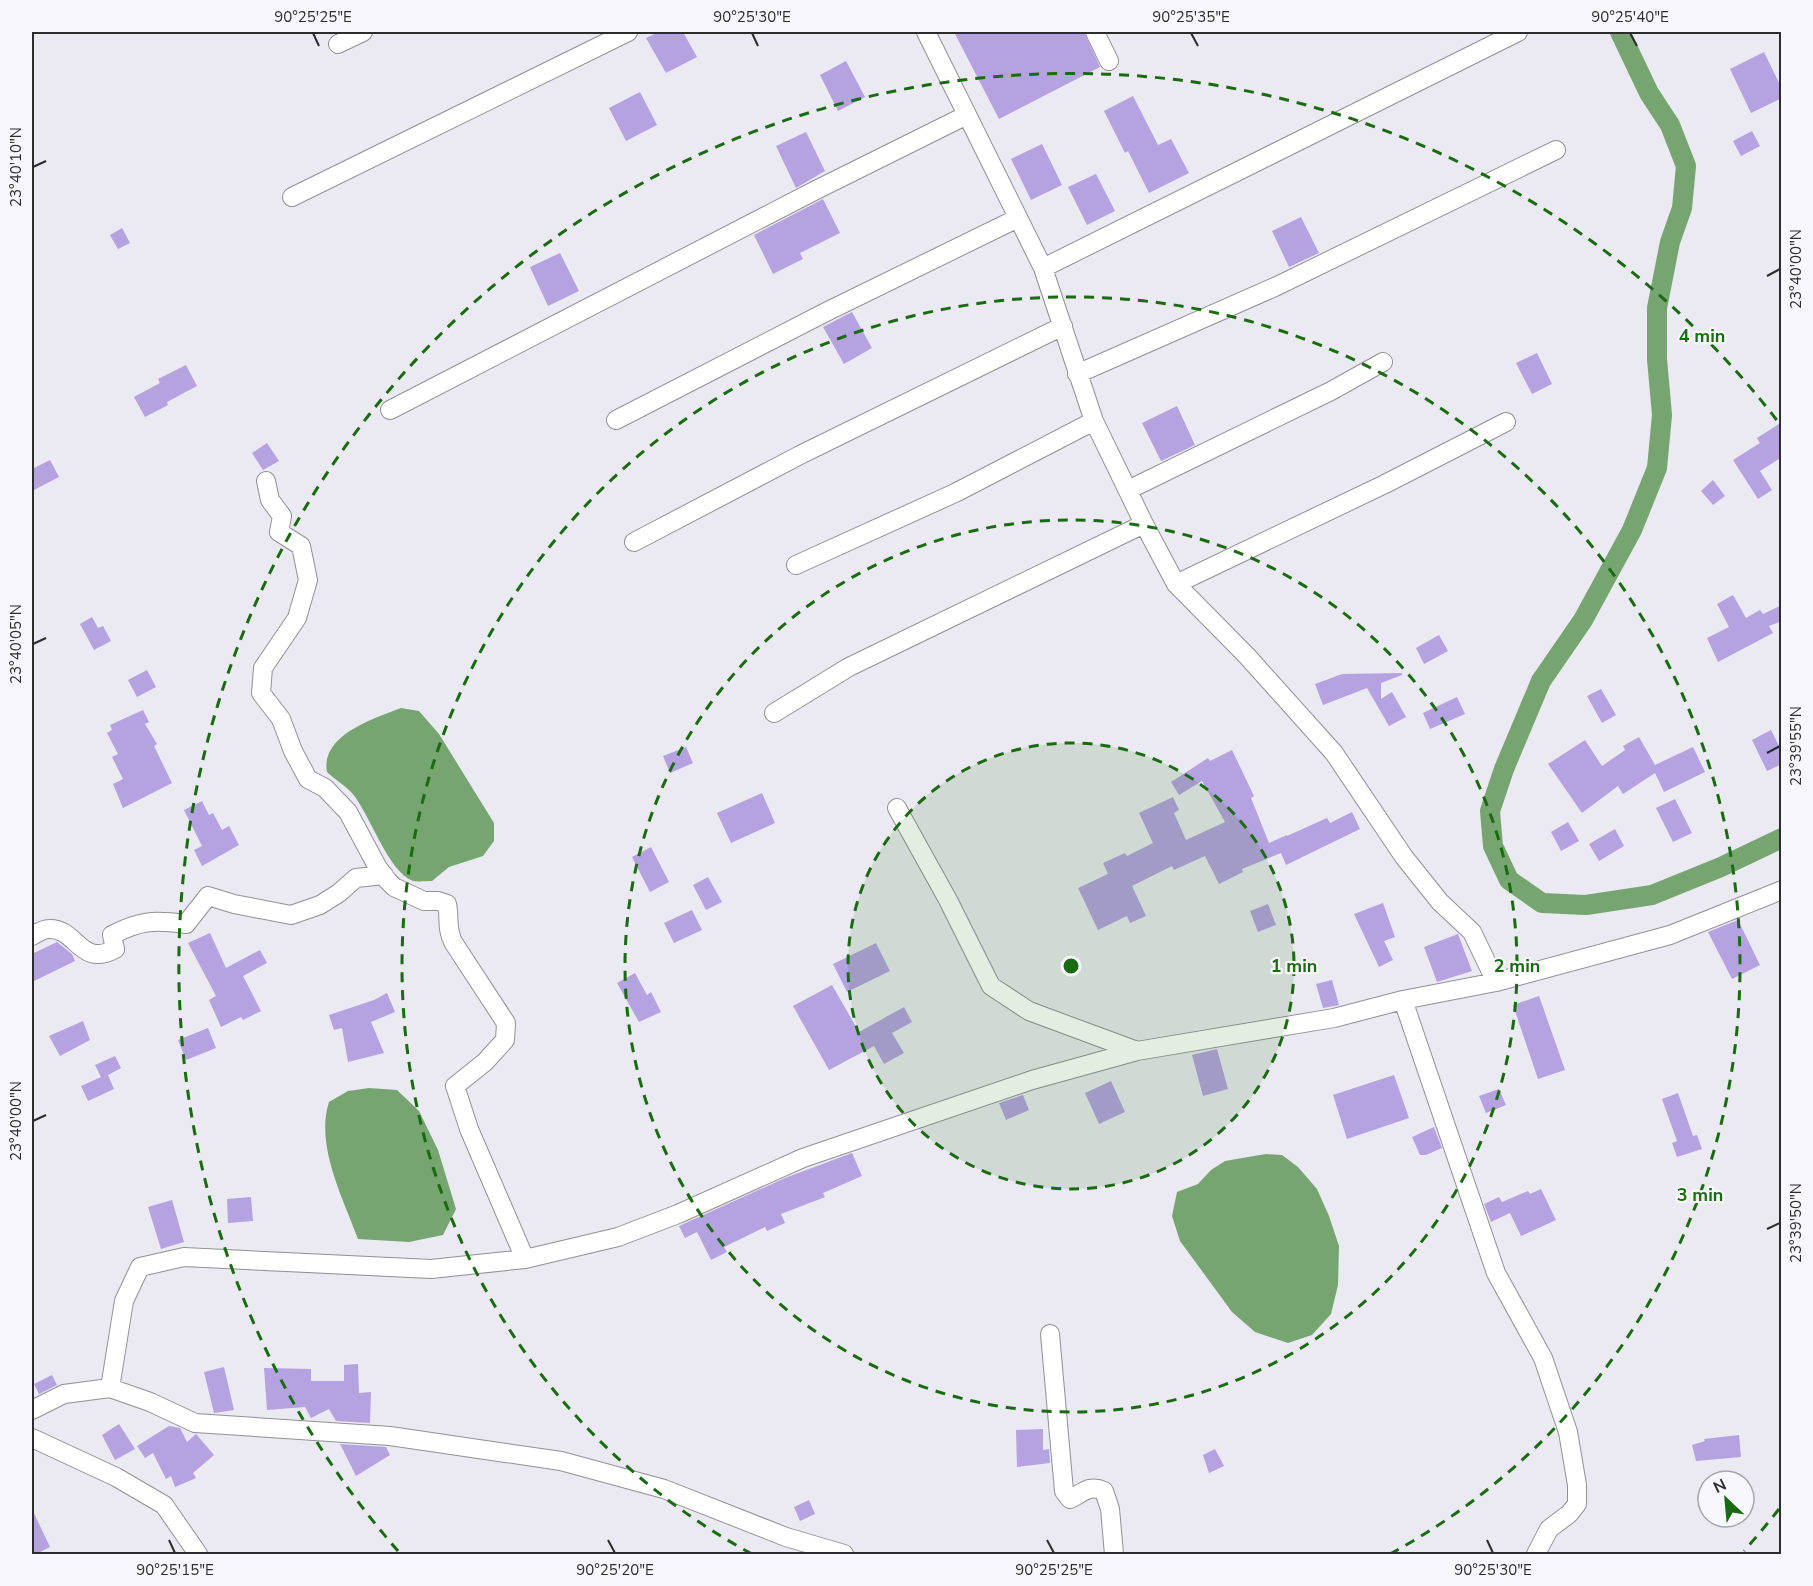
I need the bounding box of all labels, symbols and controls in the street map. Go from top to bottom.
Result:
text: 90°25'25"E [274,7,352,27]
text: 90°25'30"E [713,7,791,27]
text: 90°25'35"E [1152,7,1230,27]
text: 90°25'40"E [1591,7,1669,27]
text: 23°40'10"N [6,127,26,207]
text: 23°40'00"N [1786,229,1806,309]
text: 4 min [1679,324,1725,348]
text: 23°40'05"N [6,604,26,684]
text: 23°39'55"N [1786,706,1806,786]
text: 1 min [1271,954,1317,978]
text: 2 min [1494,954,1540,978]
centre of rings [1061,956,1081,976]
text: 23°40'00"N [6,1081,26,1161]
text: 3 min [1677,1183,1723,1207]
text: 23°39'50"N [1786,1183,1806,1263]
north arrow [1696,1469,1756,1529]
text: N [1710,1474,1730,1499]
text: 90°25'15"E [136,1560,214,1580]
text: 90°25'20"E [576,1560,654,1580]
text: 90°25'25"E [1015,1560,1093,1580]
text: 90°25'30"E [1454,1560,1532,1580]

